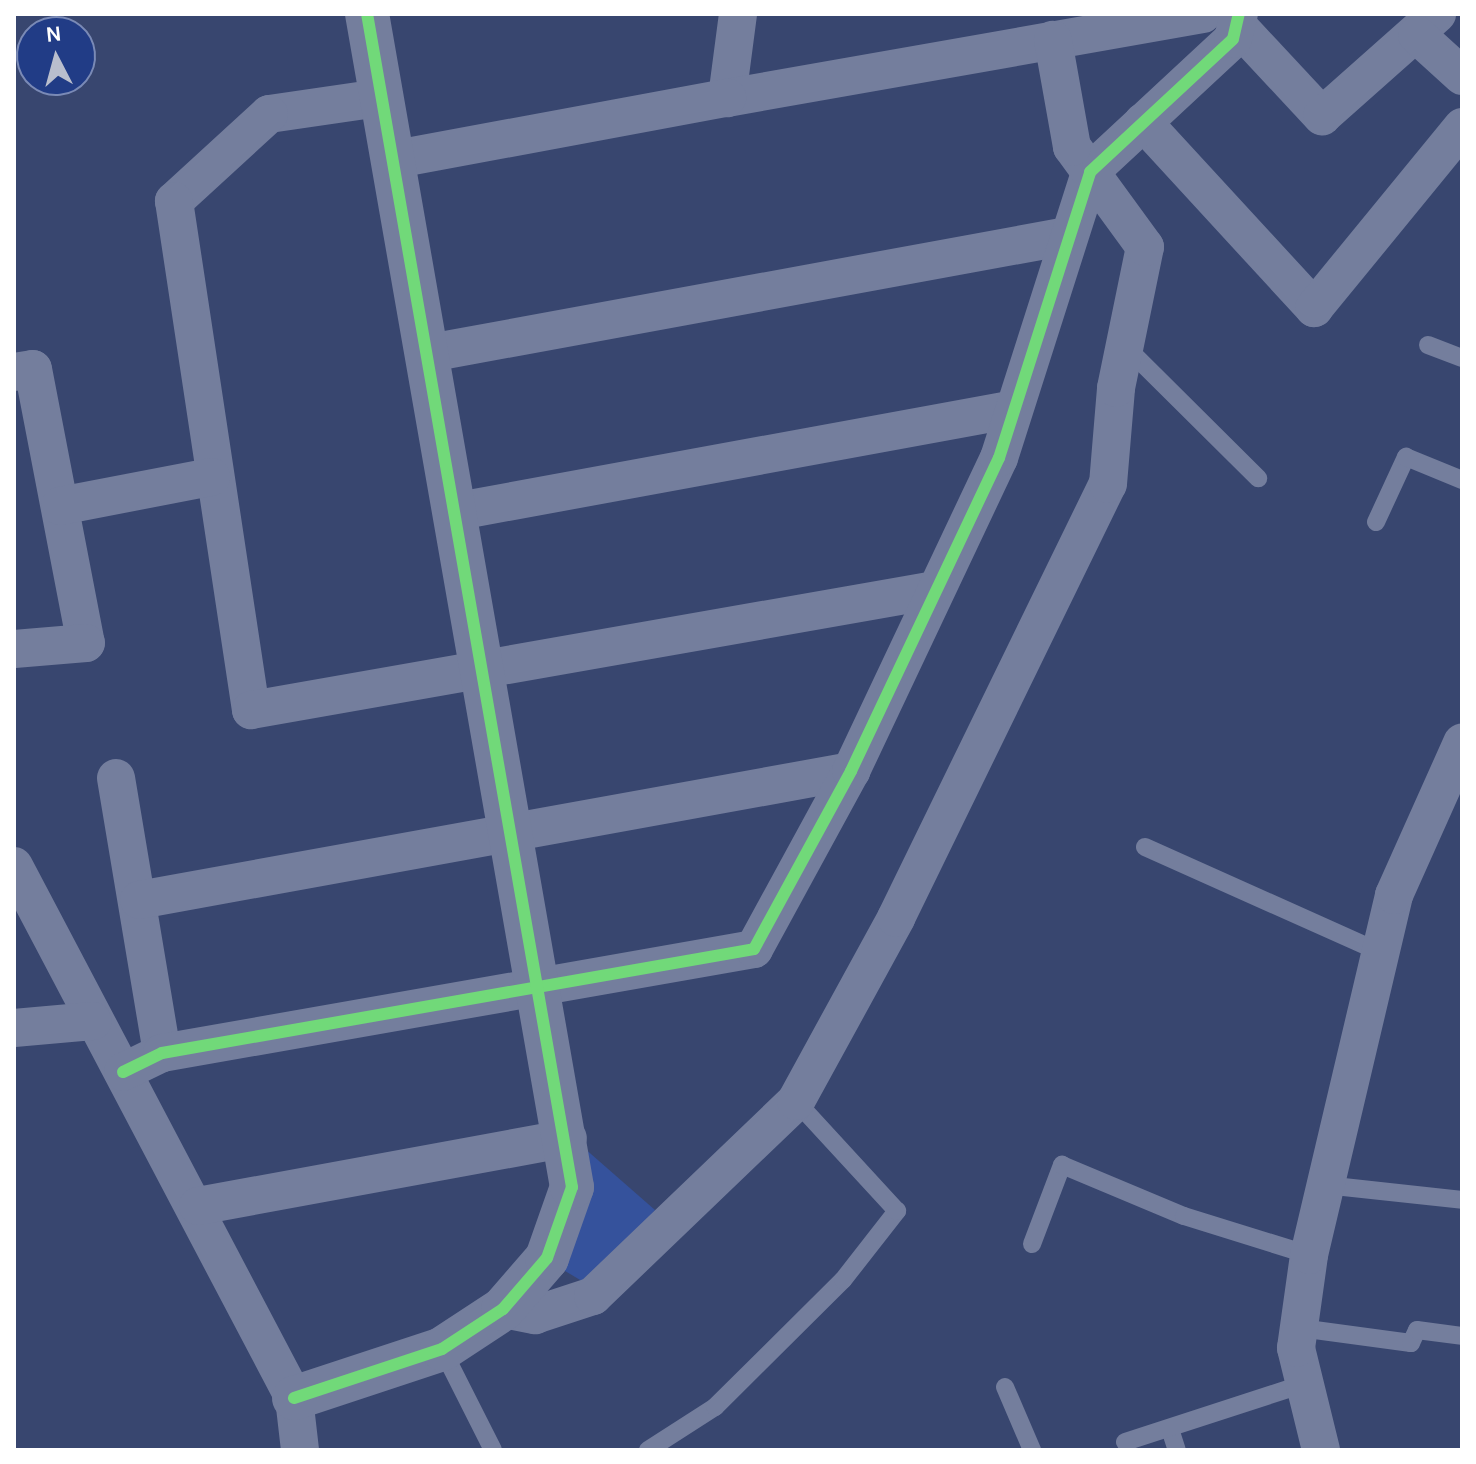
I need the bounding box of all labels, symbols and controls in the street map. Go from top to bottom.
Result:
north arrow [16,16,96,96]
text: N [44,20,63,48]

